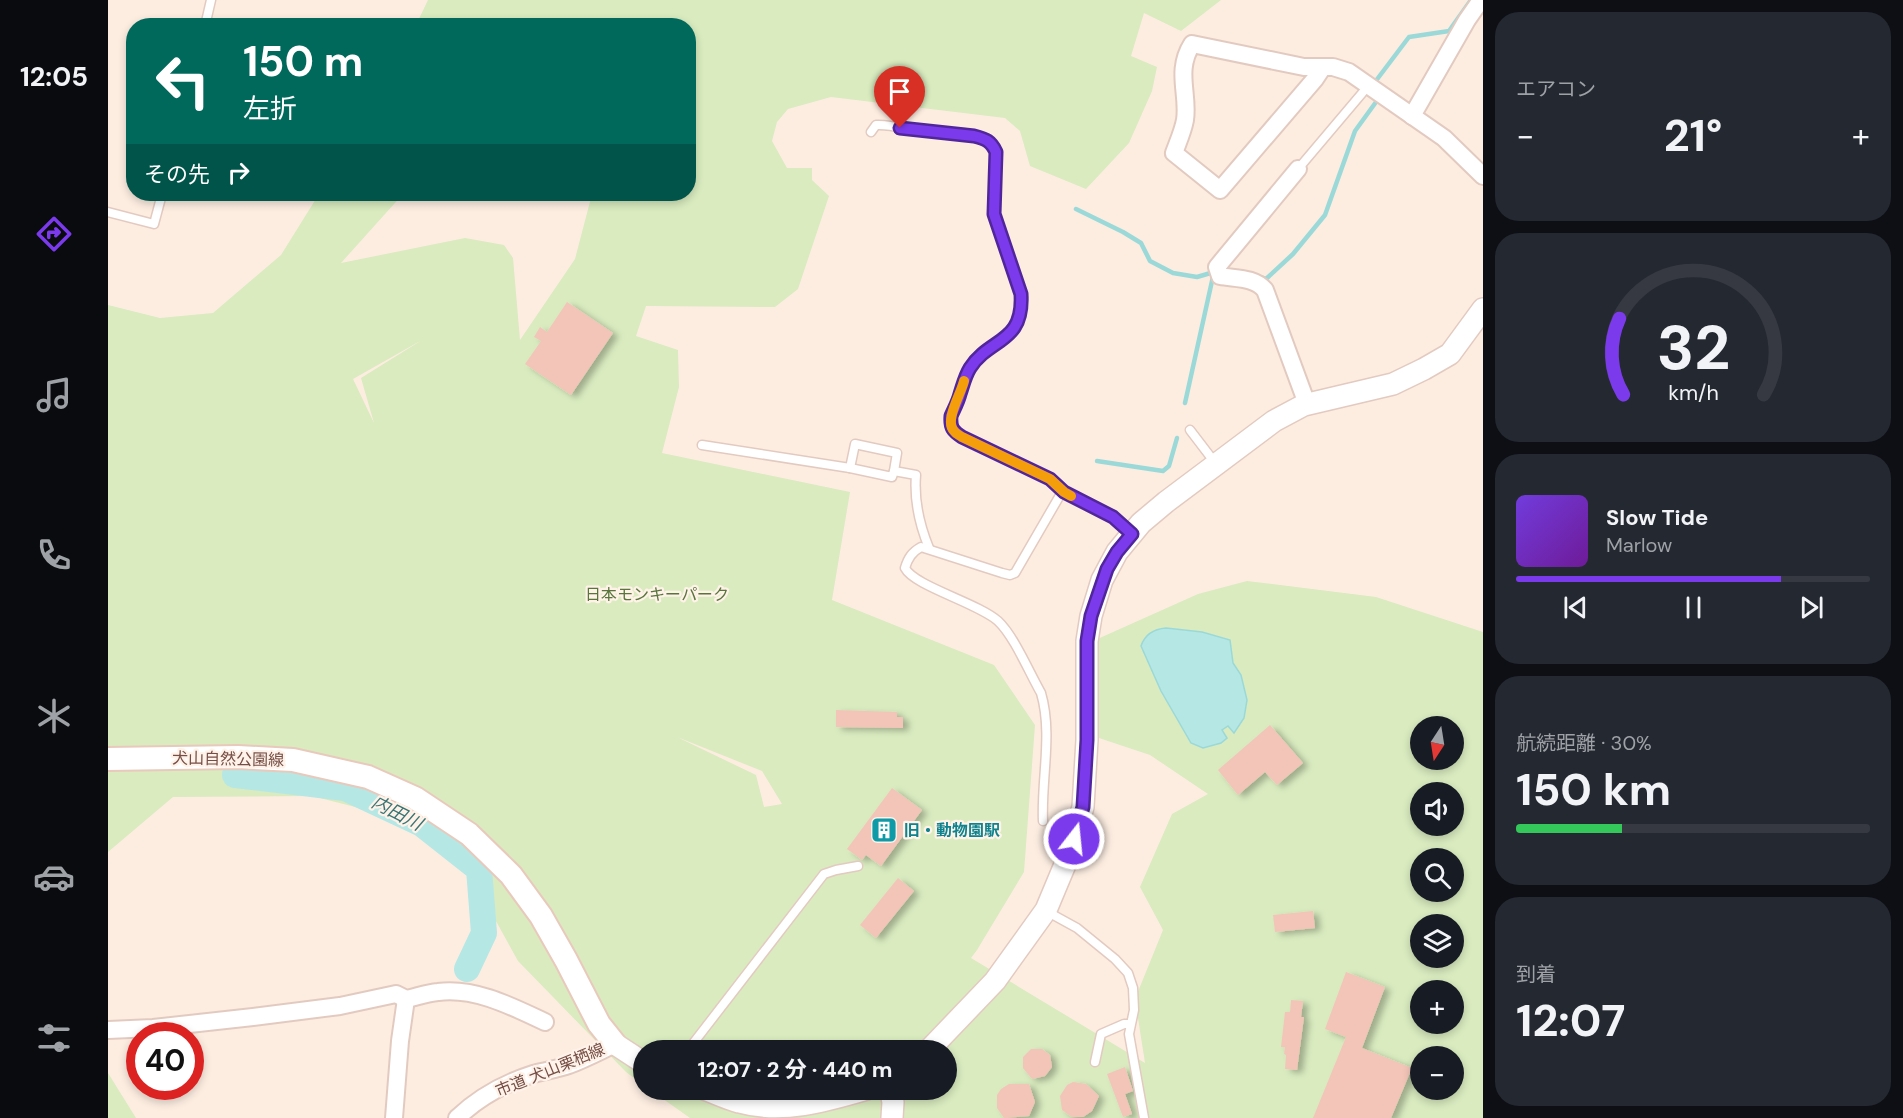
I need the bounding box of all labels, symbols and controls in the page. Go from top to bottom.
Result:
text: 150 m [243,34,363,89]
icon: left [144,42,222,120]
text: 12:05 [20,59,88,94]
pin [874,66,925,128]
icon: arrive [883,75,916,108]
text: エアコン [1516,76,1596,102]
text: 左折 [243,91,297,126]
text: 21° [1664,106,1722,165]
text: − [1516,114,1534,157]
text: + [1852,114,1870,157]
icon: right [222,156,255,189]
text: その先 [144,160,210,189]
icon: directions [33,213,75,255]
text: 32 [1656,307,1730,388]
icon: music [33,374,75,416]
text: km/h [1668,379,1718,407]
text: Slow Tide [1606,503,1708,532]
text: Marlow [1606,532,1672,558]
icon: phone [33,534,75,576]
park label: 日本モンキーパーク [585,584,729,605]
icon: previous [1559,591,1592,624]
icon: pause [1677,591,1710,624]
icon: next [1795,591,1828,624]
icon: climate [33,695,75,737]
north arrow [1410,716,1464,770]
map controls [1410,716,1464,1100]
text: 航続距離 · 30% [1516,730,1652,756]
street label: 犬山自然公園線 [172,748,284,770]
text: 150 km [1516,760,1671,819]
button: sound [1410,782,1464,836]
water label: 内田川 [367,790,428,837]
position arrow [1042,807,1106,871]
building icon: 旧・動物園駅 [869,815,899,845]
place label: 旧・動物園駅 [904,820,1000,841]
button: search [1410,848,1464,902]
icon: car [33,856,75,898]
button: layers [1410,914,1464,968]
text: 到着 [1516,961,1556,987]
button: + [1410,980,1464,1034]
text: 12:07 [1516,991,1625,1050]
icon: filters [33,1017,75,1059]
speed limit sign: 40 [126,1022,204,1100]
street label: 市道 犬山栗栖線 [492,1038,608,1102]
button: − [1410,1046,1464,1100]
text: 12:07 · 2 分 · 440 m [697,1055,893,1084]

